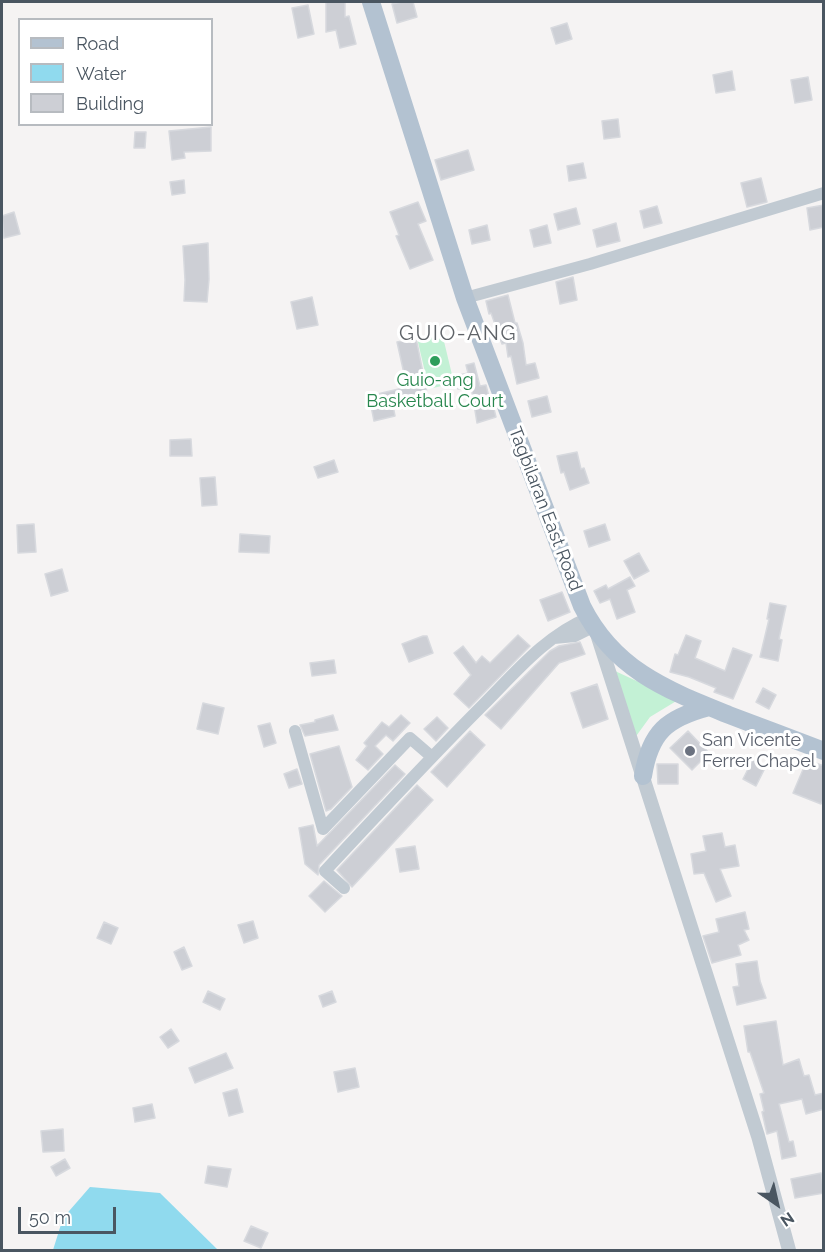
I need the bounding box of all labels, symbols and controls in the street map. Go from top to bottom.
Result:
legend [18,18,213,126]
text: Road [76,33,119,54]
text: Water [76,63,126,84]
text: Building [76,93,144,114]
district label: GUIO-ANG [399,321,517,347]
marker: Guio-ang Basketball Court [428,354,442,368]
place label: Guio-ang Basketball Court [366,370,504,412]
street label: Tagbilaran East Road [504,424,586,594]
place label: San Vicente Ferrer Chapel [702,730,816,772]
marker: San Vicente Ferrer Chapel [683,744,697,758]
north arrow [747,1174,807,1234]
scale bar [21,1195,118,1233]
text: 50 m [29,1207,71,1228]
text: N [777,1208,798,1231]

